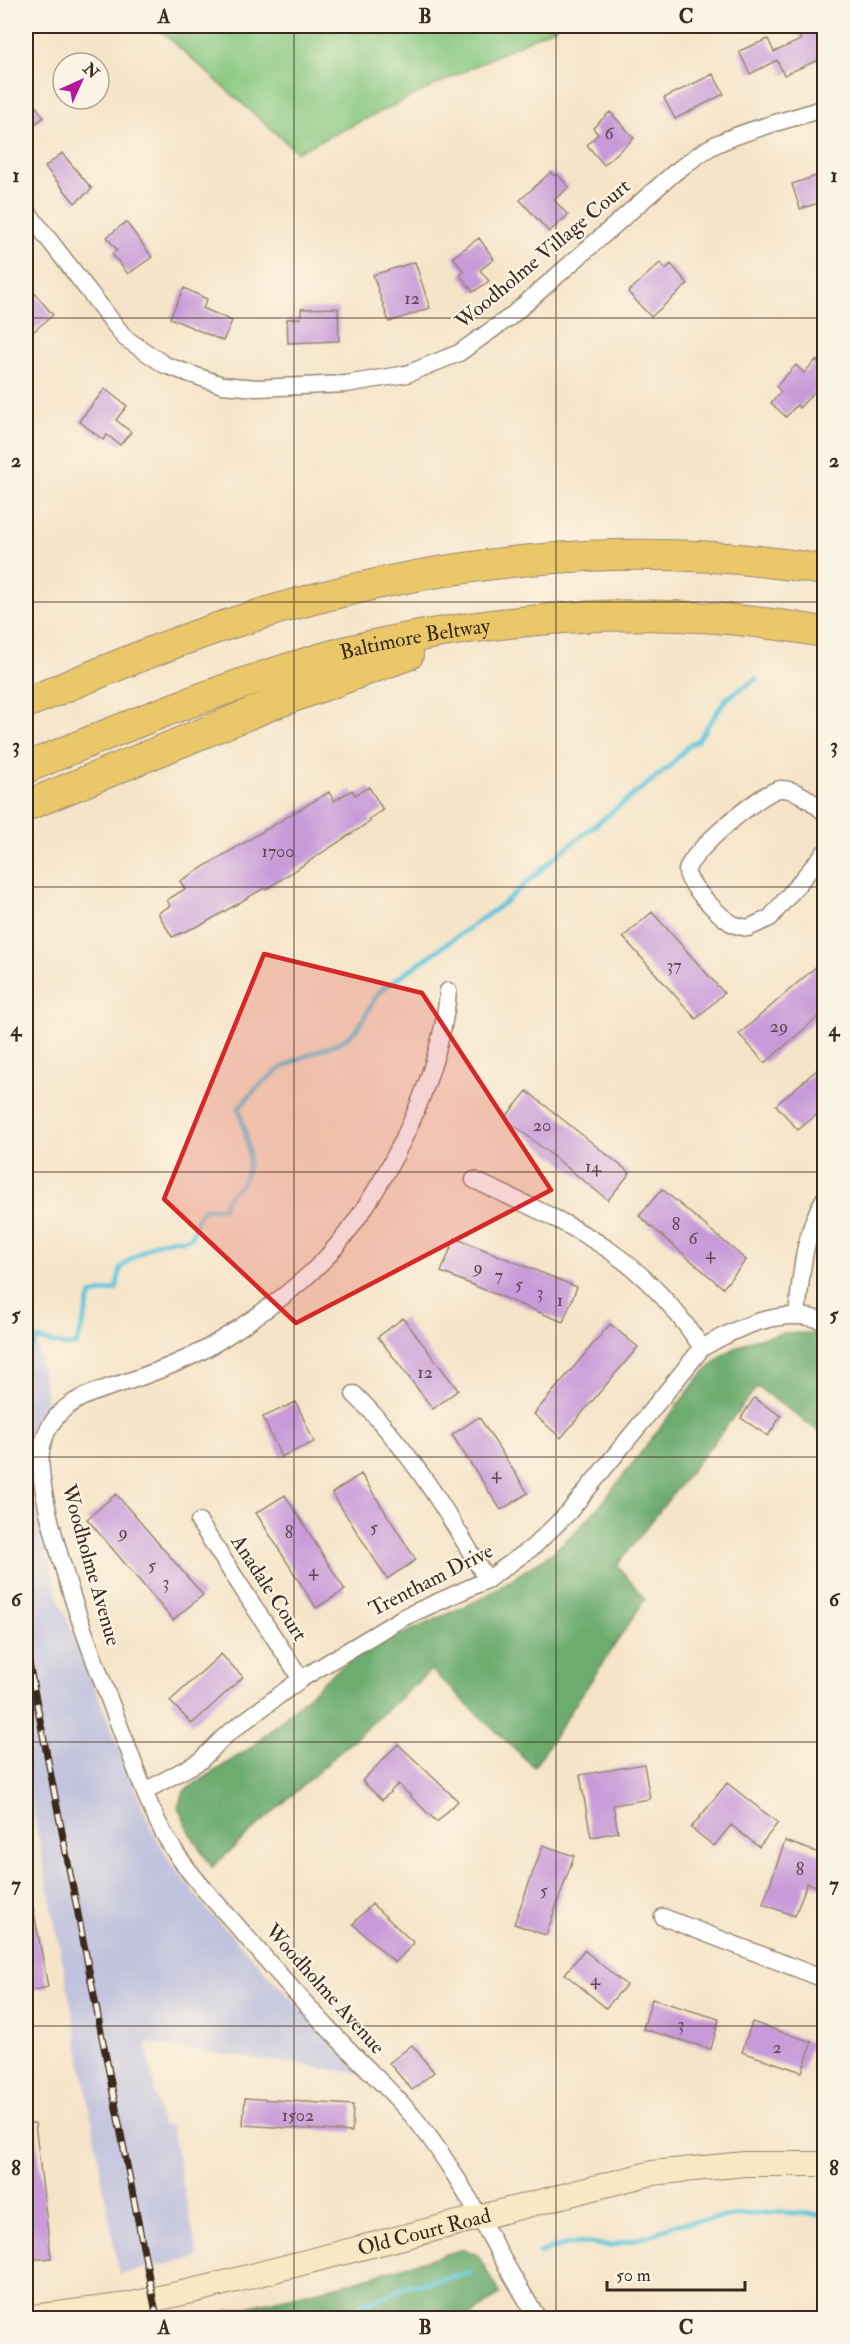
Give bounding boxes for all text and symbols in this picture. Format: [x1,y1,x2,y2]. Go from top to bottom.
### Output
text: A [157,4,171,29]
text: B [418,4,432,29]
text: C [679,4,693,29]
north arrow [51,51,111,111]
text: N [78,58,104,84]
house number: 6 [604,122,614,145]
text: 1 [12,163,20,188]
text: 1 [830,163,838,188]
street label: Woodholme Village Court [449,173,636,336]
house number: 12 [404,287,420,310]
text: 2 [11,448,21,473]
text: 2 [829,448,839,473]
street label: Baltimore Beltway [337,612,493,666]
text: 3 [12,733,20,758]
text: 3 [830,733,838,758]
house number: 1700 [261,840,295,863]
house number: 37 [666,954,682,977]
house number: 29 [770,1015,788,1038]
text: 4 [10,1017,23,1042]
text: 4 [828,1017,841,1042]
house number: 20 [533,1114,551,1137]
house number: 14 [585,1155,602,1178]
house number: 8 [672,1213,680,1236]
house number: 6 [688,1227,698,1250]
house number: 4 [705,1242,716,1265]
house number: 9 [471,1256,483,1279]
house number: 7 [495,1264,503,1287]
house number: 5 [515,1273,523,1296]
house number: 3 [537,1281,543,1304]
house number: 1 [557,1289,563,1312]
text: 5 [12,1302,22,1327]
text: 5 [830,1302,840,1327]
house number: 12 [417,1361,433,1384]
house number: 4 [491,1462,502,1485]
street label: Woodholme Avenue [55,1480,127,1649]
house number: 5 [370,1516,378,1539]
house number: 9 [116,1521,128,1544]
house number: 8 [285,1521,293,1544]
street label: Anadale Court [224,1529,313,1646]
street label: Trentham Drive [364,1537,498,1623]
house number: 5 [148,1554,156,1577]
house number: 4 [308,1559,319,1582]
house number: 3 [163,1571,169,1594]
text: 6 [11,1587,23,1612]
text: 6 [829,1587,841,1612]
house number: 8 [796,1858,804,1881]
text: 7 [11,1872,21,1897]
text: 7 [829,1872,839,1897]
house number: 5 [540,1879,548,1902]
street label: Woodholme Avenue [259,1917,391,2060]
house number: 4 [590,1968,601,1991]
house number: 3 [678,2013,684,2036]
house number: 2 [772,2036,782,2059]
house number: 1502 [282,2104,314,2127]
text: 8 [11,2156,21,2181]
text: 8 [829,2156,839,2181]
street label: Old Court Road [355,2201,494,2262]
scale bar [607,2254,745,2292]
text: 50 m [616,2264,651,2287]
text: A [157,2315,171,2340]
text: B [418,2315,432,2340]
text: C [679,2315,693,2340]

